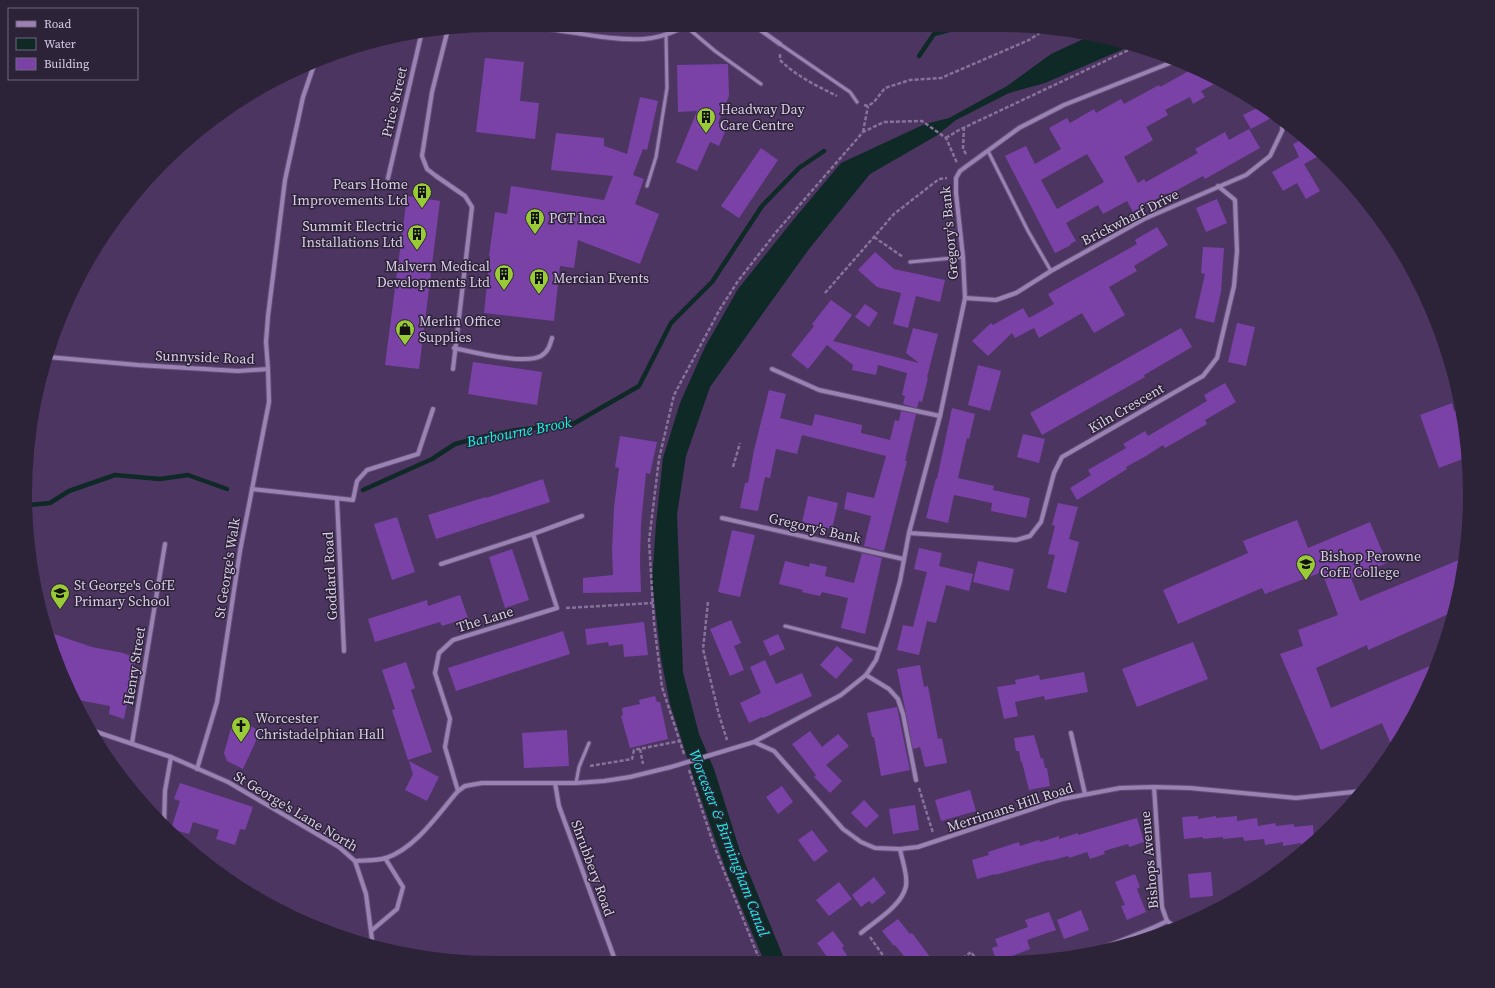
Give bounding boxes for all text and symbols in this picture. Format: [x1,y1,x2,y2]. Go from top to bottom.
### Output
legend [8,8,138,80]
text: Road [44,16,71,32]
text: Water [44,36,76,52]
text: Building [44,56,89,72]
street label: Price Street [376,64,412,139]
place label: Headway Day Care Centre [720,99,805,135]
building icon: Headway Day Care Centre [695,106,717,134]
place label: Pears Home Improvements Ltd [292,174,408,210]
building icon: Pears Home Improvements Ltd [411,181,433,209]
street label: Brickwharf Drive [1078,184,1182,250]
street label: Gregory's Bank [935,185,963,281]
building icon: PGT Inca [524,207,546,235]
place label: PGT Inca [549,208,607,228]
place label: Summit Electric Installations Ltd [301,216,403,252]
building icon: Summit Electric Installations Ltd [406,223,428,251]
place label: Malvern Medical Developments Ltd [377,256,490,292]
building icon: Malvern Medical Developments Ltd [493,263,515,291]
building icon: Mercian Events [528,267,550,295]
place label: Mercian Events [553,268,649,288]
place label: Merlin Office Supplies [419,311,501,347]
shop icon: Merlin Office Supplies [394,318,416,346]
street label: Sunnyside Road [155,345,255,369]
street label: Kiln Crescent [1085,378,1168,438]
water label: Barbourne Brook [464,411,574,452]
street label: Gregory's Bank [767,508,863,548]
street label: St George's Walk [209,516,245,620]
street label: Goddard Road [318,531,342,621]
place label: Bishop Perowne CofE College [1320,546,1421,582]
school or university icon: Bishop Perowne CofE College [1295,553,1317,581]
place label: St George's CofE Primary School [74,575,175,611]
school or university icon: St George's CofE Primary School [49,582,71,610]
street label: The Lane [454,601,516,637]
street label: Henry Street [118,625,150,707]
place label: Worcester Christadelphian Hall [255,708,385,744]
church icon: Worcester Christadelphian Hall [230,715,252,743]
water label: Worcester & Birmingham Canal [684,746,775,940]
street label: St George's Lane North [230,766,362,856]
street label: Merrimans Hill Road [944,777,1076,837]
street label: Bishops Avenue [1135,810,1163,910]
street label: Shrubbery Road [566,817,620,919]

